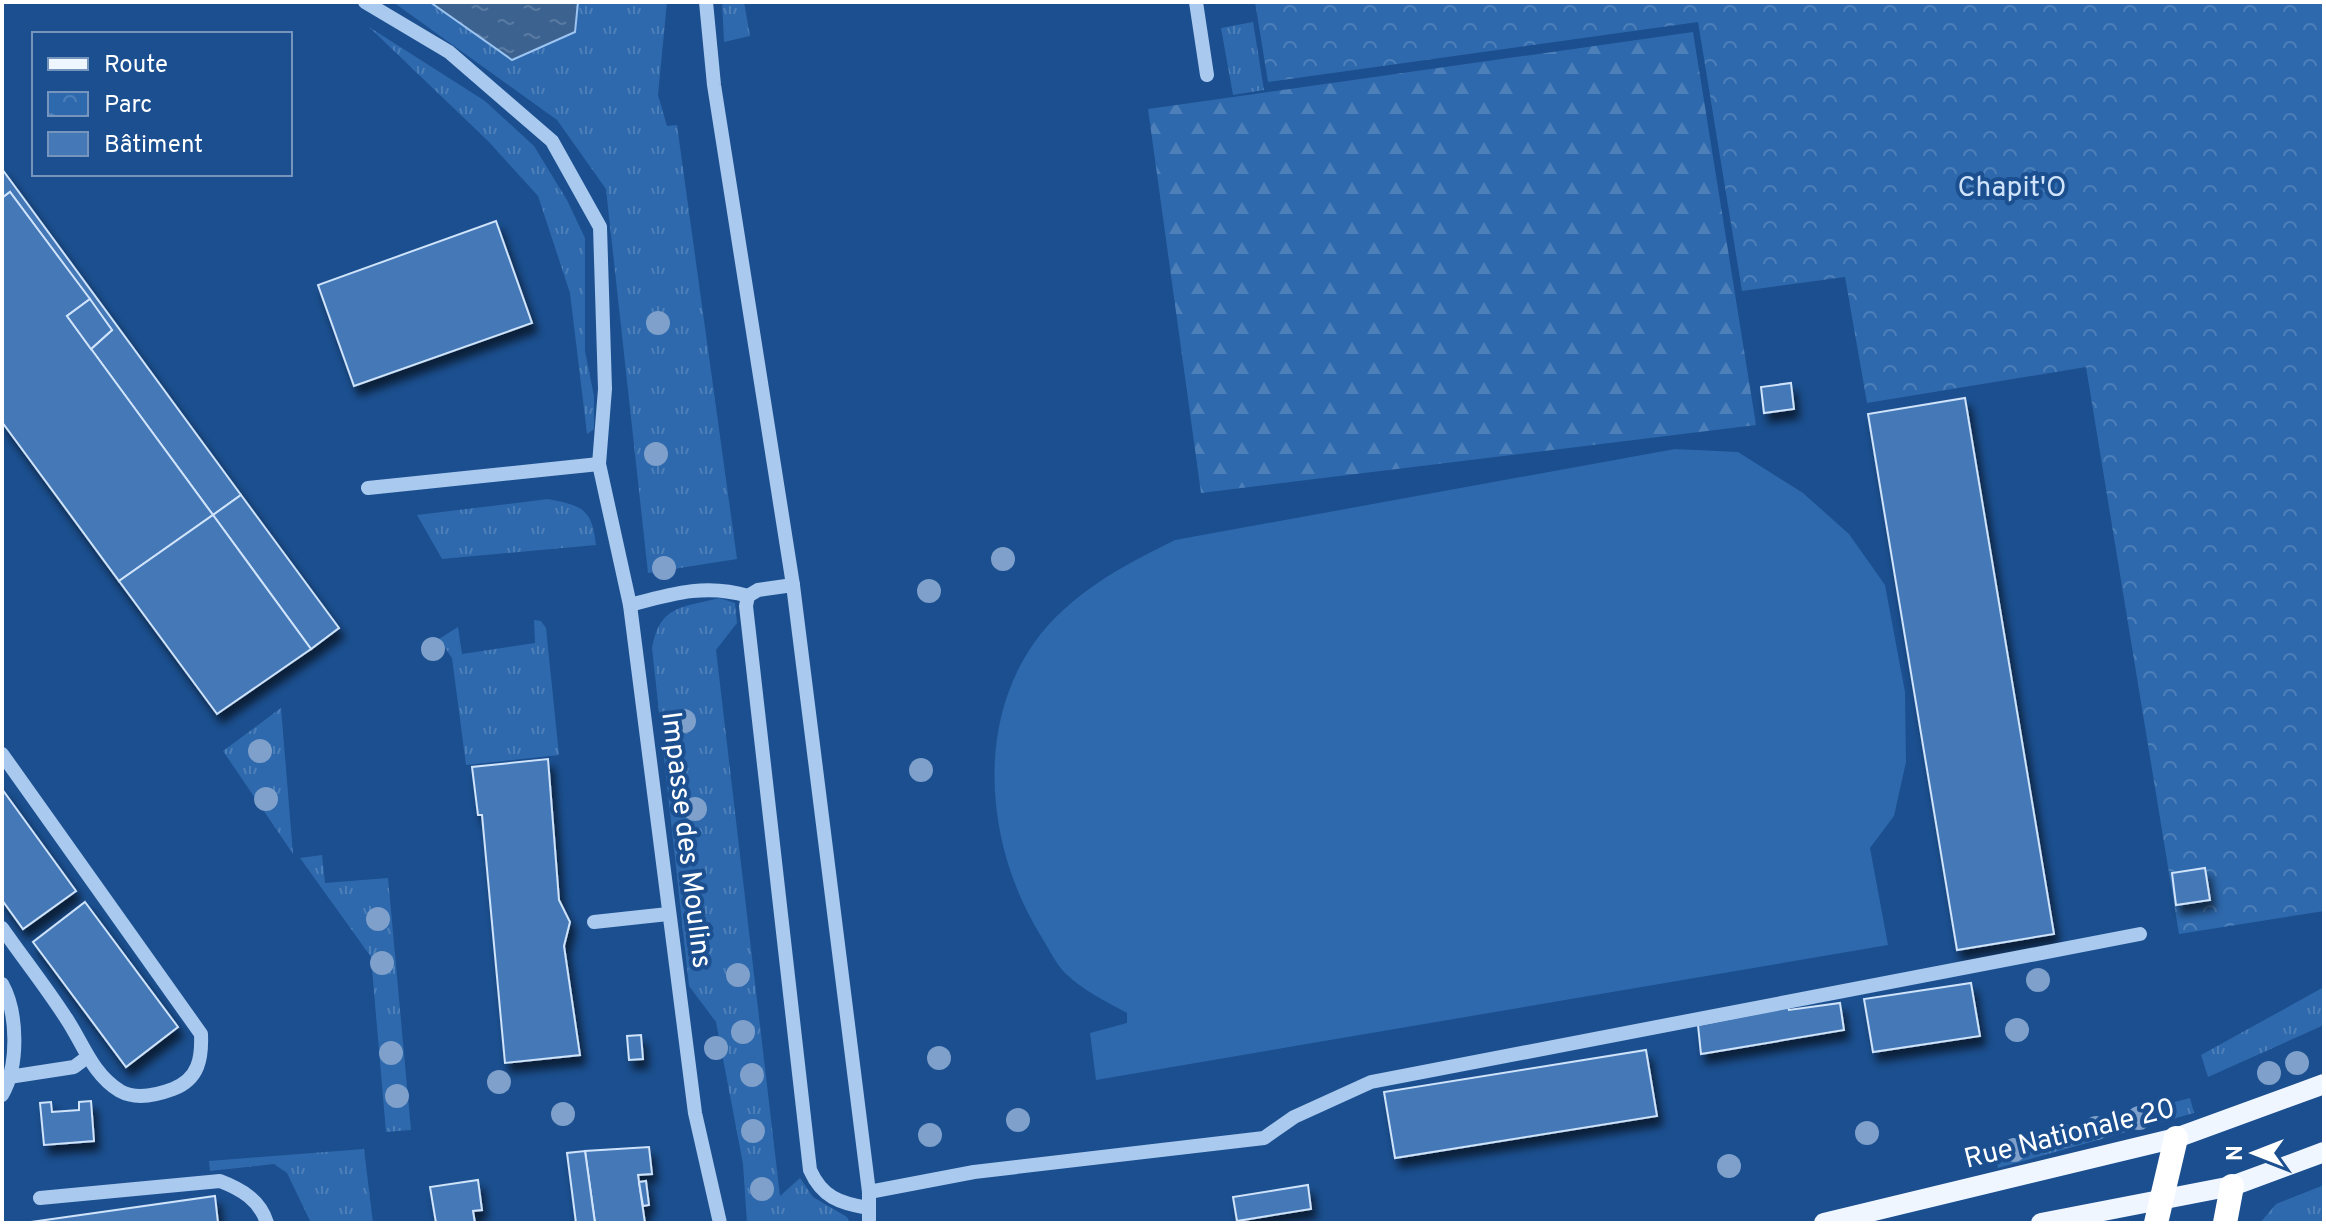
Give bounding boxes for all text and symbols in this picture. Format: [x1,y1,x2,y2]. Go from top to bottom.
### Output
legend [32,32,292,176]
text: Route [104,51,168,81]
text: Parc [104,91,152,121]
text: Bâtiment [104,131,203,161]
park label: Chapit'O [1957,171,2067,207]
street label: Impasse des Moulins [651,710,719,970]
street label: Rue Nationale 20 [1961,1091,2179,1179]
north arrow [2214,1113,2294,1193]
text: N [2223,1145,2250,1161]

